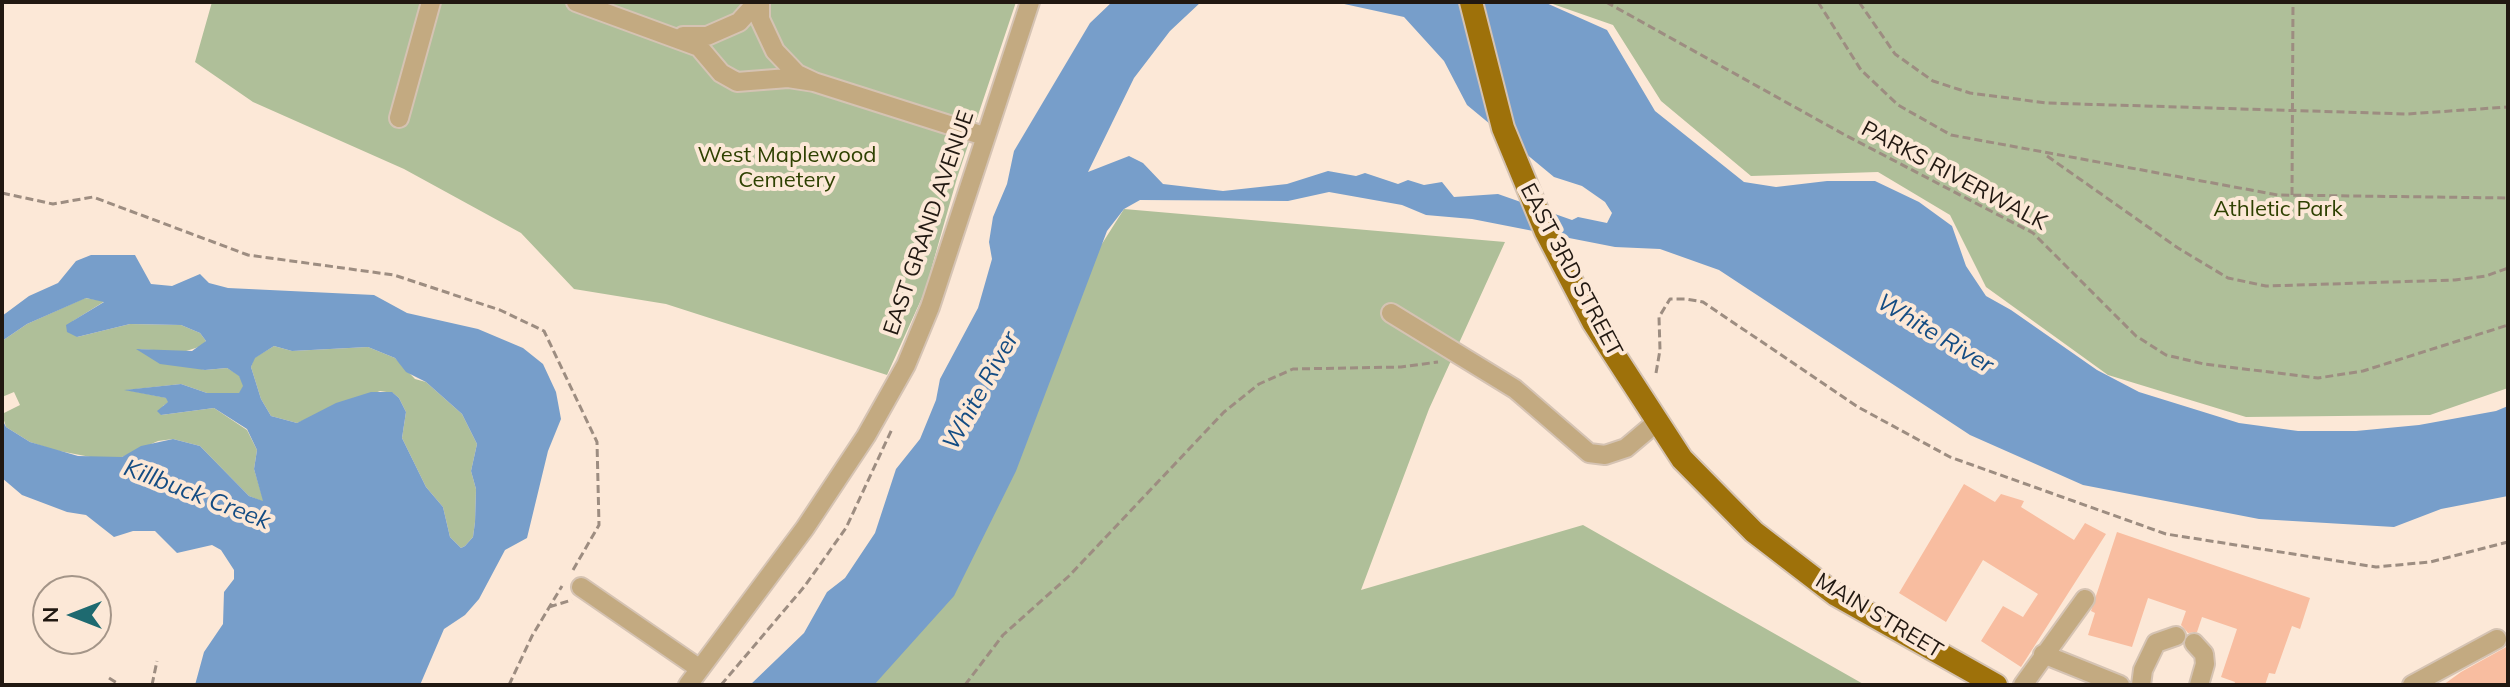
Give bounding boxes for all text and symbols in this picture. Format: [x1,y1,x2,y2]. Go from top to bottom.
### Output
street label: EAST GRAND AVENUE [878,107,980,339]
street label: PARKS RIVERWALK [1857,116,2051,236]
park label: West Maplewood Cemetery [697,142,877,194]
street label: EAST 3RD STREET [1514,179,1628,361]
park label: Athletic Park [2213,196,2343,222]
water label: White River [1872,288,1998,380]
water label: White River [937,327,1025,455]
water label: Killbuck Creek [120,454,274,536]
street label: MAIN STREET [1811,568,1947,664]
north arrow [32,575,112,655]
text: N [36,607,64,623]

